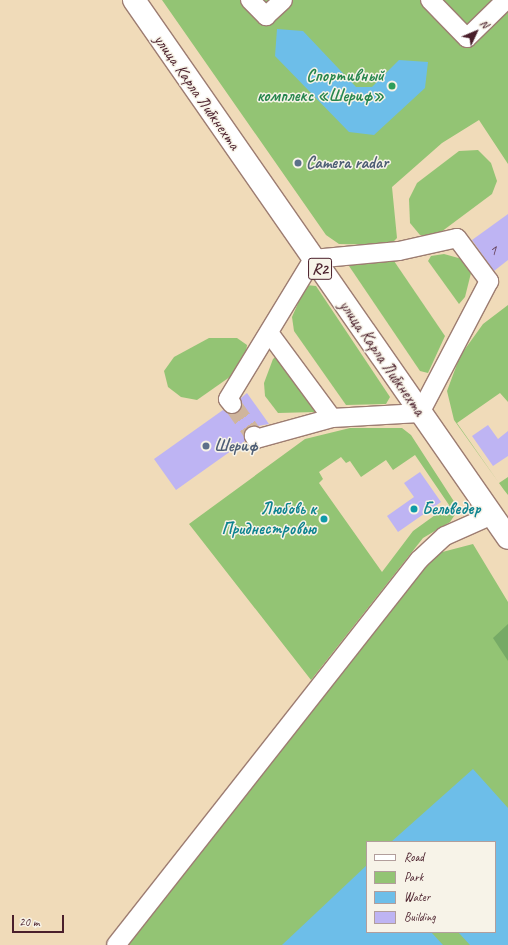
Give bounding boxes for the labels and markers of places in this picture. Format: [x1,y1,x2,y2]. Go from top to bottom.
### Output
place label: Спортивный комплекс «Шериф» [257,66,384,106]
marker: Спортивный комплекс «Шериф» [387,81,397,91]
place label: Camera radar [306,153,388,173]
marker: Camera radar [293,158,303,168]
place label: Шериф [214,436,258,456]
marker: Шериф [201,441,211,451]
place label: Любовь к Приднестровью [221,499,316,539]
place label: Бельведер [422,499,481,519]
marker: Бельведер [409,504,419,514]
marker: Любовь к Приднестровью [319,514,329,524]

